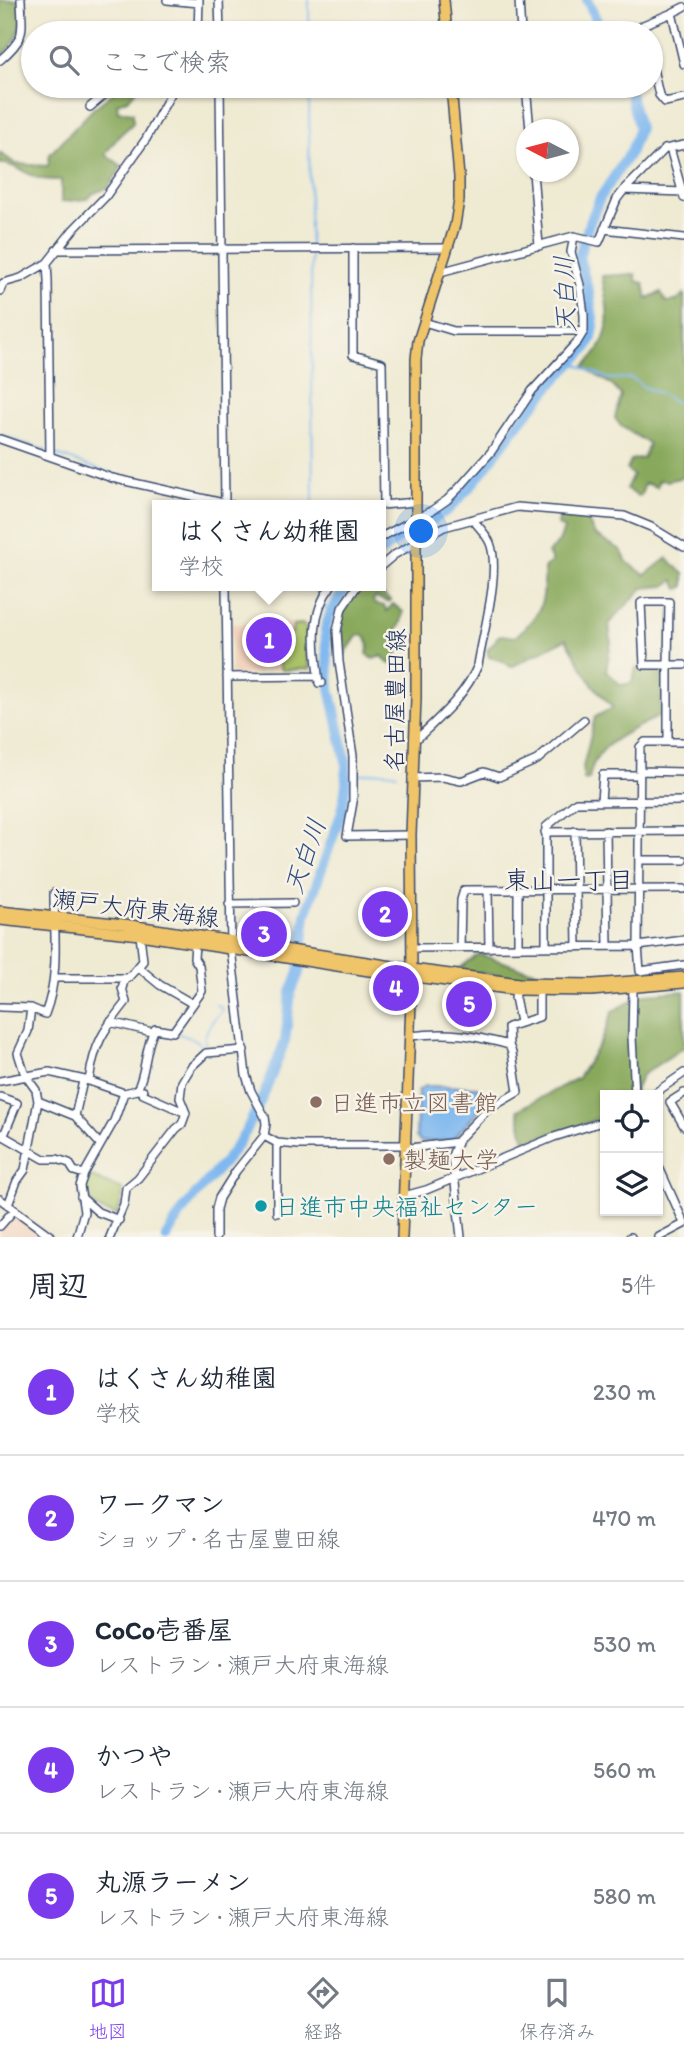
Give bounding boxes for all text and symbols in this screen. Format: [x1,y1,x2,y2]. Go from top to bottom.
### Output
search box [21,21,663,98]
icon: search [45,41,83,79]
text: ここで検索 [101,46,231,78]
north arrow [516,119,579,182]
water label: 天白川 [548,254,582,334]
popup [152,500,386,591]
your location [404,514,438,548]
text: はくさん幼稚園 [178,515,360,547]
text: 学校 [178,552,224,580]
pin: 1 [246,614,292,666]
street label: 名古屋豊田線 [379,628,411,772]
water label: 天白川 [277,814,333,898]
district label: 東山一丁目 [504,864,634,896]
street label: 瀬戸大府東海線 [51,883,221,933]
pin: 2 [362,888,408,940]
pin: 3 [241,908,287,960]
pin: 4 [373,962,419,1014]
pin: 5 [446,978,492,1030]
place label: 日進市立図書館 [330,1088,498,1117]
map controls [600,1090,663,1216]
button: locate [600,1090,663,1153]
marker: 日進市立図書館 [308,1094,324,1110]
place label: 製麺大学 [403,1145,499,1174]
marker: 製麺大学 [381,1151,397,1167]
button: layers [600,1153,663,1216]
place label: 日進市中央福祉センター [275,1192,538,1221]
marker: 日進市中央福祉センター [253,1198,269,1214]
text: 周辺 [28,1267,88,1304]
text: 5件 [621,1271,656,1299]
text: はくさん幼稚園 [95,1362,277,1394]
text: 1 [46,1378,56,1406]
text: 230 m [593,1378,656,1406]
text: 学校 [95,1399,141,1427]
text: ワークマン [95,1488,225,1520]
text: 2 [45,1504,57,1532]
text: 470 m [592,1504,656,1532]
text: ショップ · 名古屋豊田線 [95,1525,340,1553]
text: CoCo壱番屋 [95,1614,233,1646]
text: 3 [45,1630,57,1658]
text: 530 m [593,1630,656,1658]
text: レストラン · 瀬戸大府東海線 [95,1651,389,1679]
text: かつや [95,1740,173,1772]
text: 4 [44,1756,58,1784]
text: 560 m [593,1756,656,1784]
text: レストラン · 瀬戸大府東海線 [95,1777,389,1805]
text: 丸源ラーメン [95,1866,251,1898]
text: 5 [45,1882,57,1910]
text: 580 m [593,1882,656,1910]
text: レストラン · 瀬戸大府東海線 [95,1903,389,1931]
tab: 地図 [89,1974,127,2043]
tab: 経路 [304,1974,342,2043]
tab: 保存済み [519,1974,595,2043]

